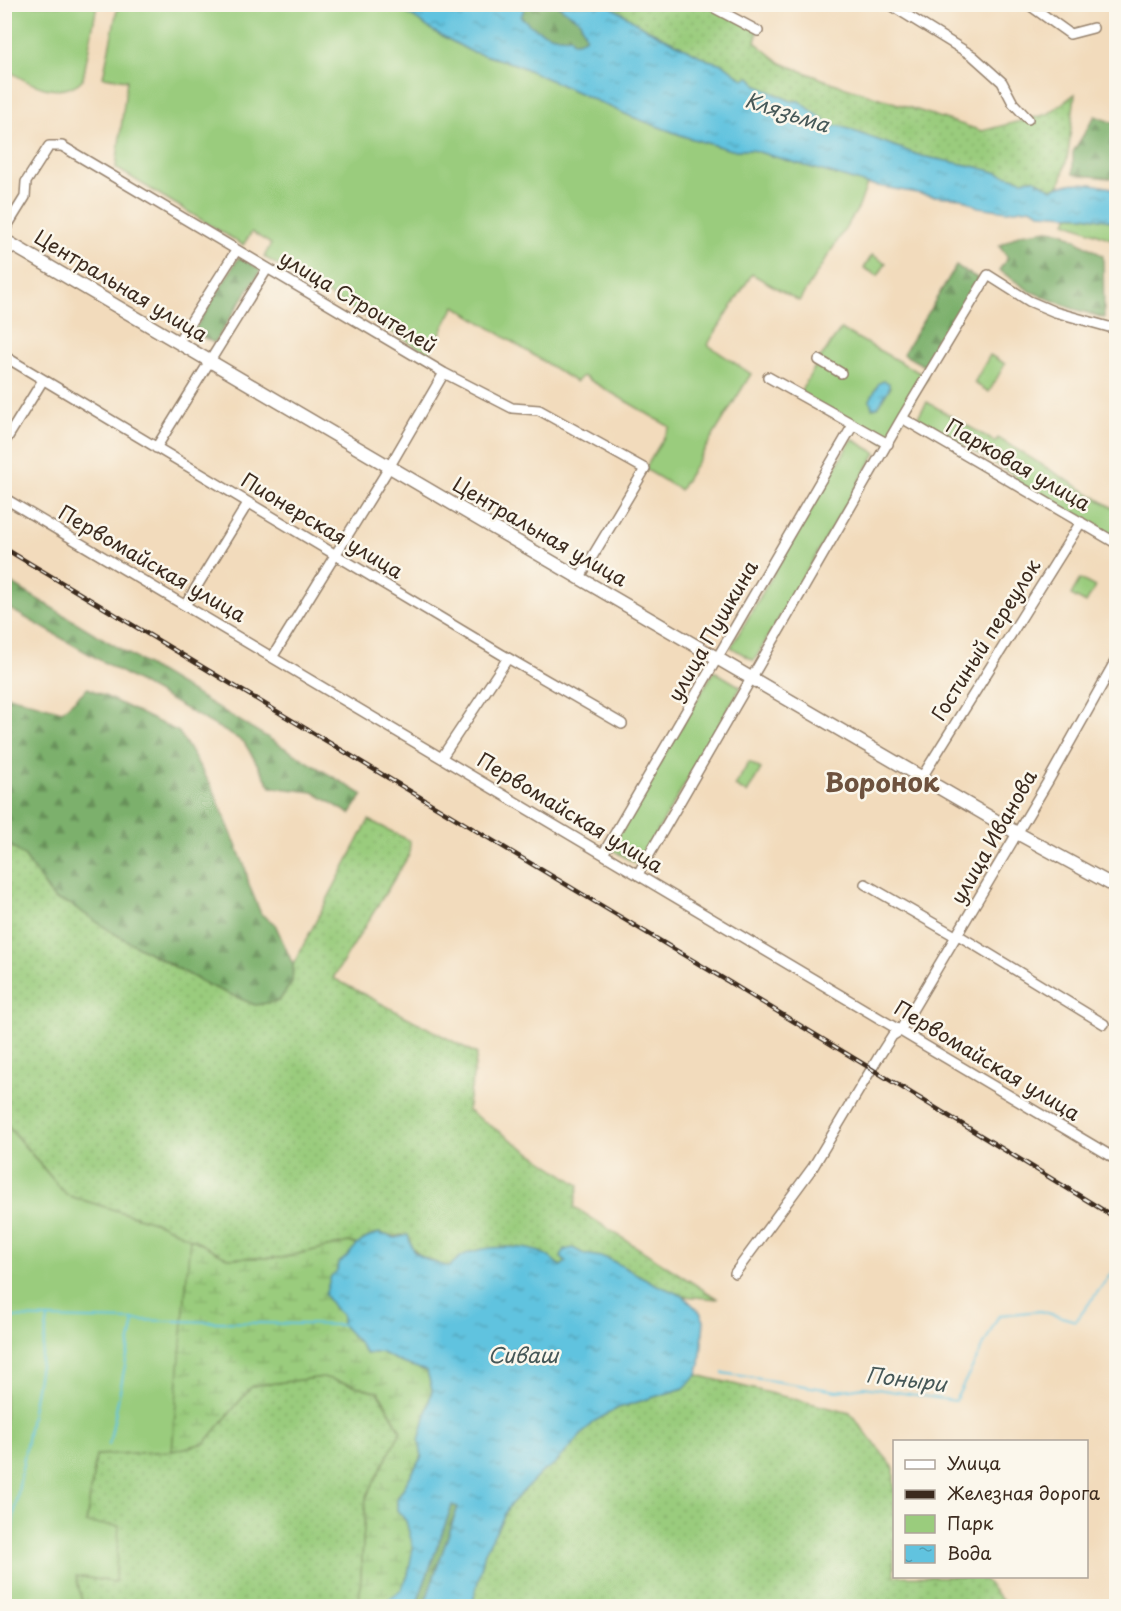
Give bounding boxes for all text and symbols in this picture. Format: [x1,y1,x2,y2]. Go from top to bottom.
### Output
water label: Клязьма [741,82,835,140]
street label: Центральная улица [29,221,214,349]
street label: улица Строителей [274,242,443,360]
street label: Парковая улица [940,410,1097,518]
street label: Пионерская улица [236,465,409,586]
street label: Центральная улица [448,469,634,594]
street label: Первомайская улица [53,497,252,629]
street label: Гостиный переулок [923,553,1047,726]
street label: улица Пушкина [659,554,765,707]
street label: Первомайская улица [472,745,670,880]
district label: Воронок [825,762,940,801]
street label: улица Иванова [942,763,1044,909]
street label: Первомайская улица [889,993,1087,1128]
water label: Сиваш [488,1338,560,1370]
water label: Поныри [864,1357,950,1399]
legend [893,1440,1088,1578]
text: Улица [947,1449,1001,1476]
text: Железная дорога [947,1479,1101,1506]
text: Парк [947,1509,994,1536]
text: Вода [947,1539,992,1566]

